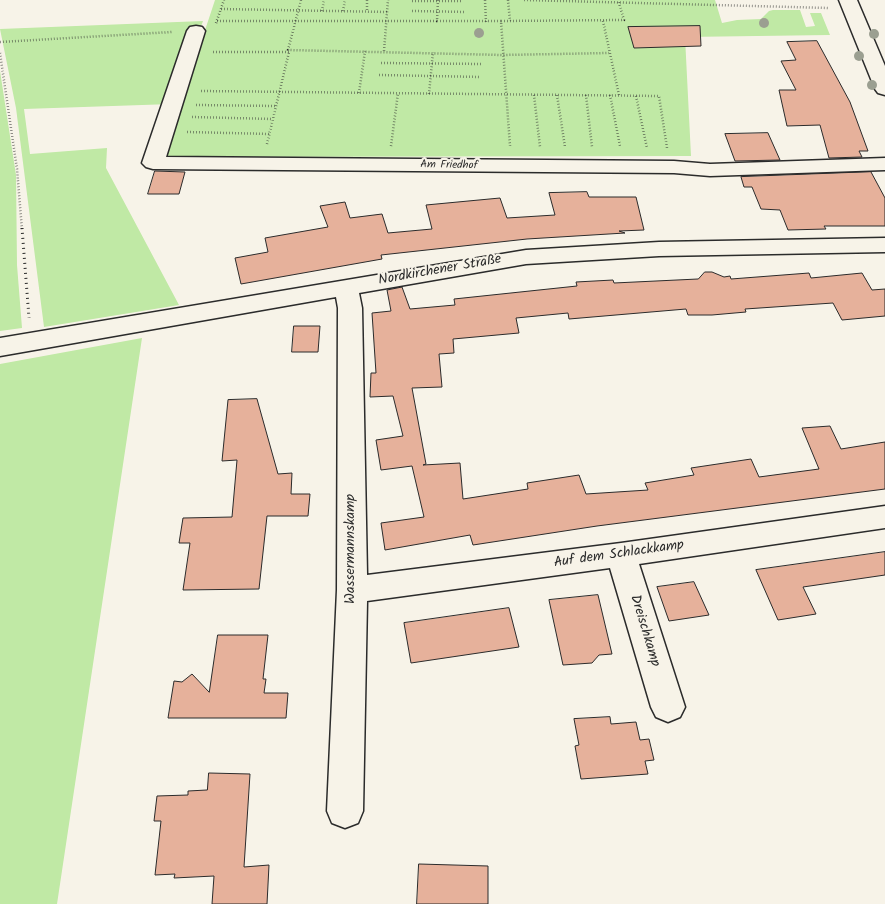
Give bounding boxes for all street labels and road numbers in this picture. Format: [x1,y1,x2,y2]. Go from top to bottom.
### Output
street label: Am Friedhof [420,159,478,173]
street label: Nordkirchener Straße [377,252,503,290]
street label: Wassermannskamp [344,494,360,604]
street label: Auf dem Schlackkamp [553,538,685,572]
street label: Dreischkamp [625,593,663,669]

